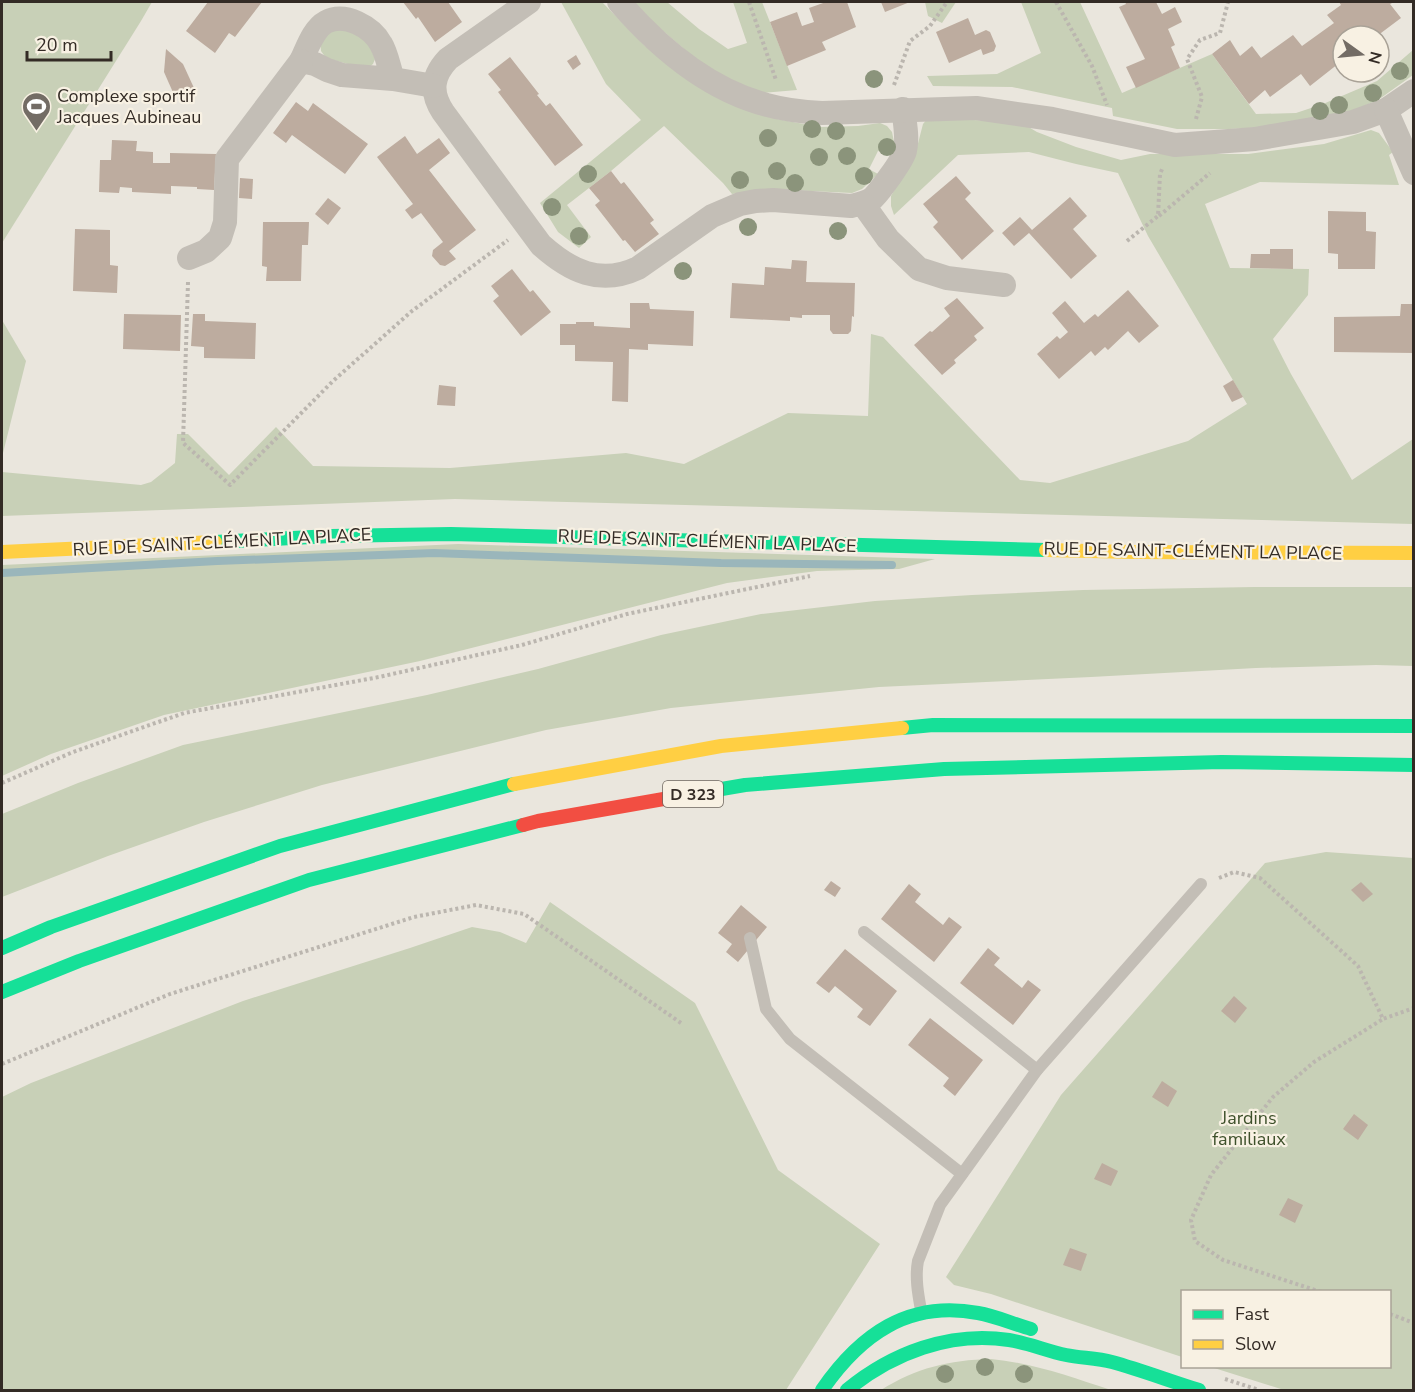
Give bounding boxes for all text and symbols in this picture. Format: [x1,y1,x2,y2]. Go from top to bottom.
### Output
scale bar [27,24,111,62]
north arrow [1331,24,1391,84]
text: 20 m [36,33,78,57]
text: N [1362,49,1387,66]
place label: Complexe sportif Jacques Aubineau [56,84,201,129]
sports icon: Complexe sportif Jacques Aubineau [20,90,52,132]
street label: RUE DE SAINT-CLÉMENT LA PLACE [72,522,372,562]
street label: RUE DE SAINT-CLÉMENT LA PLACE [557,524,857,558]
street label: RUE DE SAINT-CLÉMENT LA PLACE [1043,536,1343,566]
road number: D 323 [663,781,723,807]
park label: Jardins familiaux [1212,1106,1286,1151]
legend [1181,1290,1391,1368]
text: Fast [1235,1302,1270,1326]
text: Slow [1235,1332,1276,1356]

